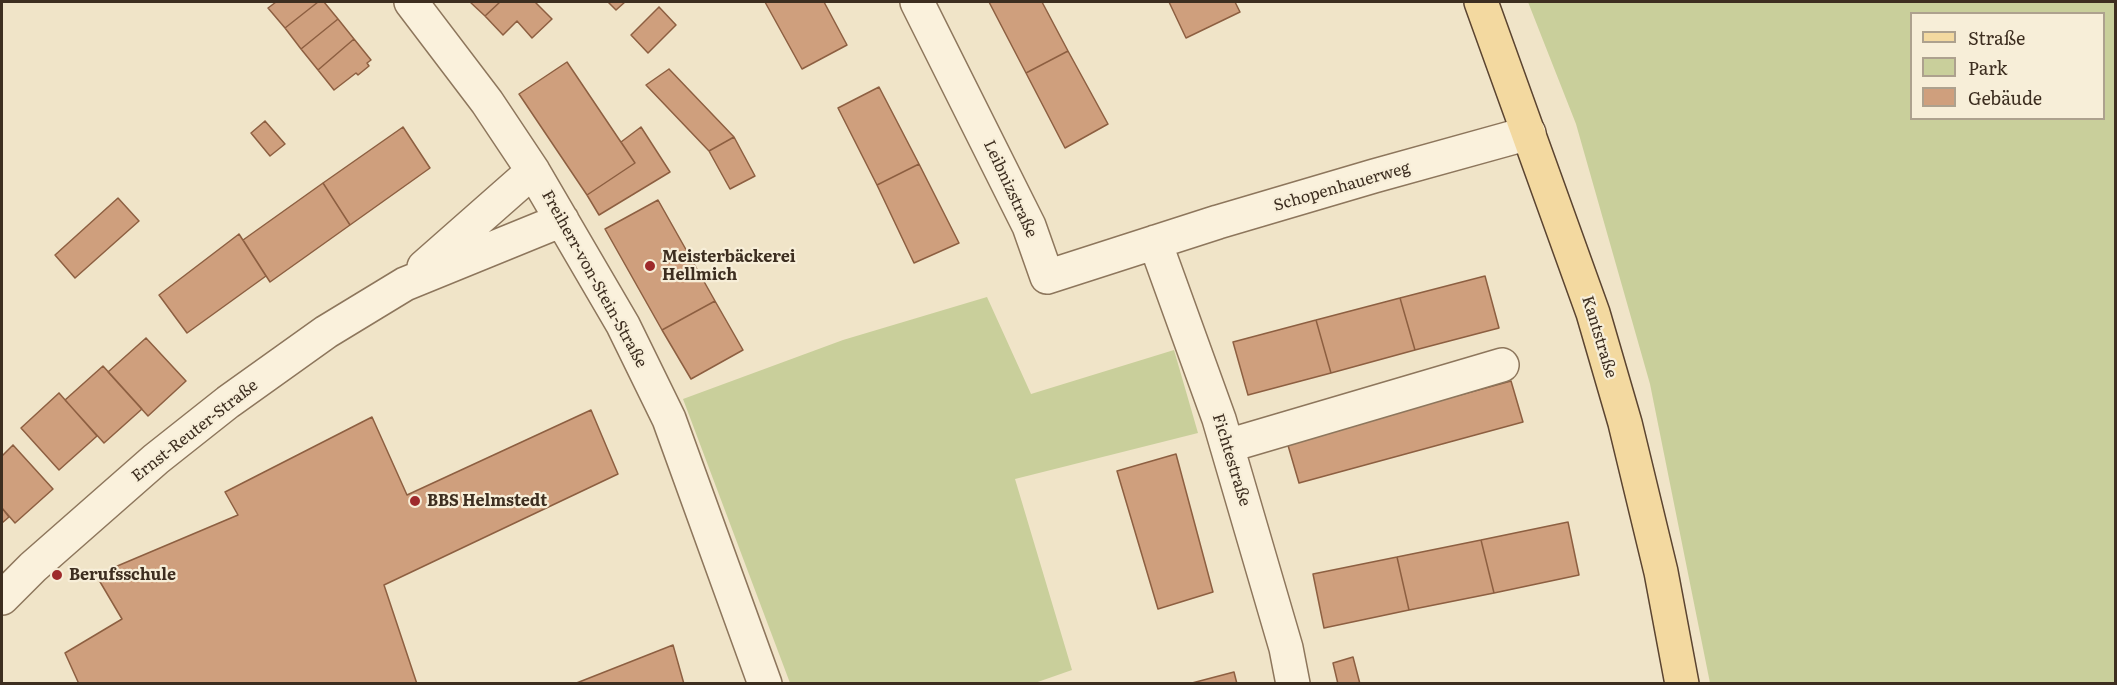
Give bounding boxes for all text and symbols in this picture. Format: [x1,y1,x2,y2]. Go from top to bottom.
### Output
legend [1910,12,2105,120]
text: Straße [1968,24,2025,51]
text: Park [1968,54,2007,81]
text: Gebäude [1968,84,2042,111]
street label: Leibnizstraße [979,137,1041,241]
street label: Schopenhauerweg [1271,158,1413,216]
street label: Freiherr-von-Stein-Straße [537,187,651,371]
place label: Meisterbäckerei Hellmich [662,247,796,285]
marker: Meisterbäckerei Hellmich [643,259,657,273]
street label: Kantstraße [1577,294,1621,380]
street label: Ernst-Reuter-Straße [128,376,262,486]
street label: Fichtestraße [1208,411,1254,509]
place label: BBS Helmstedt [427,491,547,511]
marker: BBS Helmstedt [408,494,422,508]
place label: Berufsschule [69,565,176,585]
marker: Berufsschule [50,568,64,582]

